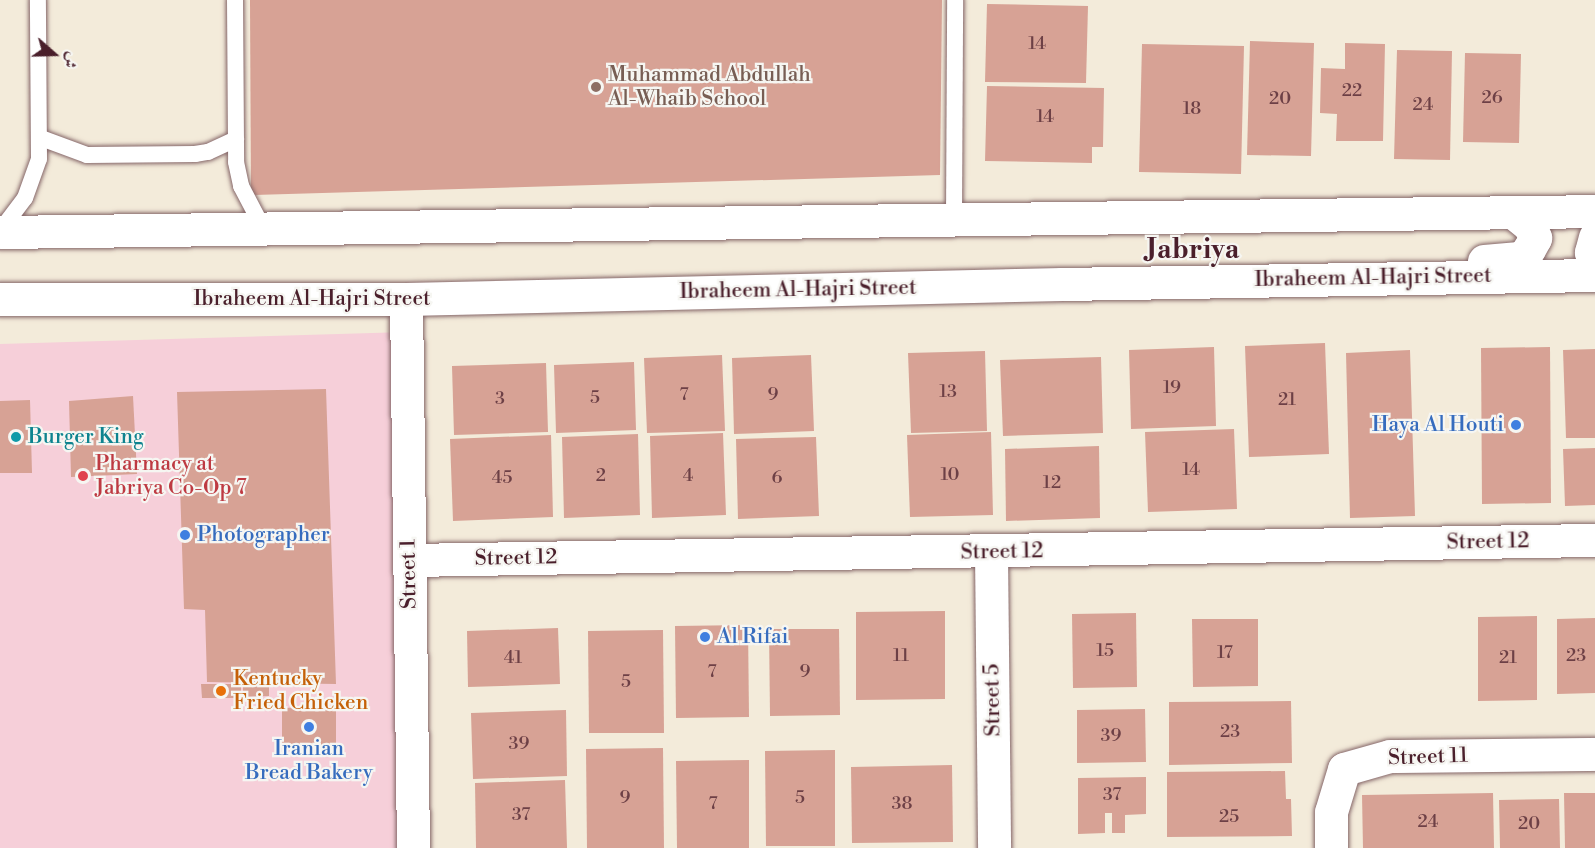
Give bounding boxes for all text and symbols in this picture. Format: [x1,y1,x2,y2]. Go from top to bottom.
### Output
north arrow [24,24,84,84]
house number: 14 [1028,33,1046,55]
text: ش [59,49,83,71]
place label: Muhammad Abdullah Al-Whaib School [608,62,811,112]
marker: Muhammad Abdullah Al-Whaib School [589,80,603,94]
house number: 22 [1342,80,1362,102]
house number: 26 [1481,87,1503,109]
house number: 20 [1269,88,1291,110]
house number: 24 [1412,94,1434,116]
house number: 18 [1183,98,1201,120]
house number: 14 [1036,106,1054,128]
district label: Jabriya [1147,235,1239,267]
street label: Ibraheem Al-Hajri Street [1254,263,1492,293]
street label: Ibraheem Al-Hajri Street [679,275,917,305]
street label: Ibraheem Al-Hajri Street [194,286,430,312]
house number: 19 [1163,377,1181,399]
house number: 13 [939,381,957,403]
house number: 7 [679,384,689,406]
house number: 9 [768,384,778,406]
house number: 5 [590,387,600,409]
house number: 3 [495,388,505,410]
house number: 21 [1278,389,1296,411]
place label: Haya Al Houti [1372,412,1504,438]
marker: Haya Al Houti [1509,418,1523,432]
place label: Burger King [28,424,144,450]
marker: Burger King [9,430,23,444]
place label: Pharmacy at Jabriya Co-Op 7 [95,451,246,501]
house number: 14 [1182,459,1200,481]
house number: 10 [940,464,960,486]
house number: 2 [596,465,606,487]
house number: 4 [683,465,693,487]
house number: 45 [492,467,512,489]
house number: 6 [772,467,782,489]
marker: Pharmacy at Jabriya Co-Op 7 [76,469,90,483]
house number: 12 [1043,472,1061,494]
place label: Photographer [197,522,330,548]
marker: Photographer [178,528,192,542]
street label: Street 12 [1446,529,1530,555]
street label: Street 1 [396,539,422,609]
street label: Street 12 [960,539,1044,565]
street label: Street 12 [474,545,558,571]
place label: Al Rifai [717,624,789,650]
marker: Al Rifai [698,630,712,644]
house number: 15 [1096,640,1114,662]
house number: 17 [1217,642,1233,664]
house number: 11 [893,645,909,667]
house number: 23 [1566,645,1586,667]
house number: 41 [504,647,522,669]
house number: 21 [1499,647,1517,669]
house number: 7 [707,661,717,683]
house number: 9 [800,661,810,683]
street label: Street 5 [980,663,1006,737]
place label: Kentucky Fried Chicken [233,666,368,716]
house number: 5 [621,671,631,693]
marker: Kentucky Fried Chicken [214,684,228,698]
marker: Iranian Bread Bakery [302,720,316,734]
house number: 23 [1220,721,1240,743]
house number: 39 [1101,725,1121,747]
house number: 39 [509,733,529,755]
place label: Iranian Bread Bakery [245,736,373,786]
street label: Street 11 [1388,743,1468,771]
house number: 37 [1103,784,1121,806]
house number: 9 [620,787,630,809]
house number: 5 [795,787,805,809]
house number: 7 [708,793,718,815]
house number: 38 [892,793,912,815]
house number: 37 [512,804,530,826]
house number: 25 [1219,806,1239,828]
house number: 24 [1417,811,1439,833]
house number: 20 [1518,813,1540,835]

